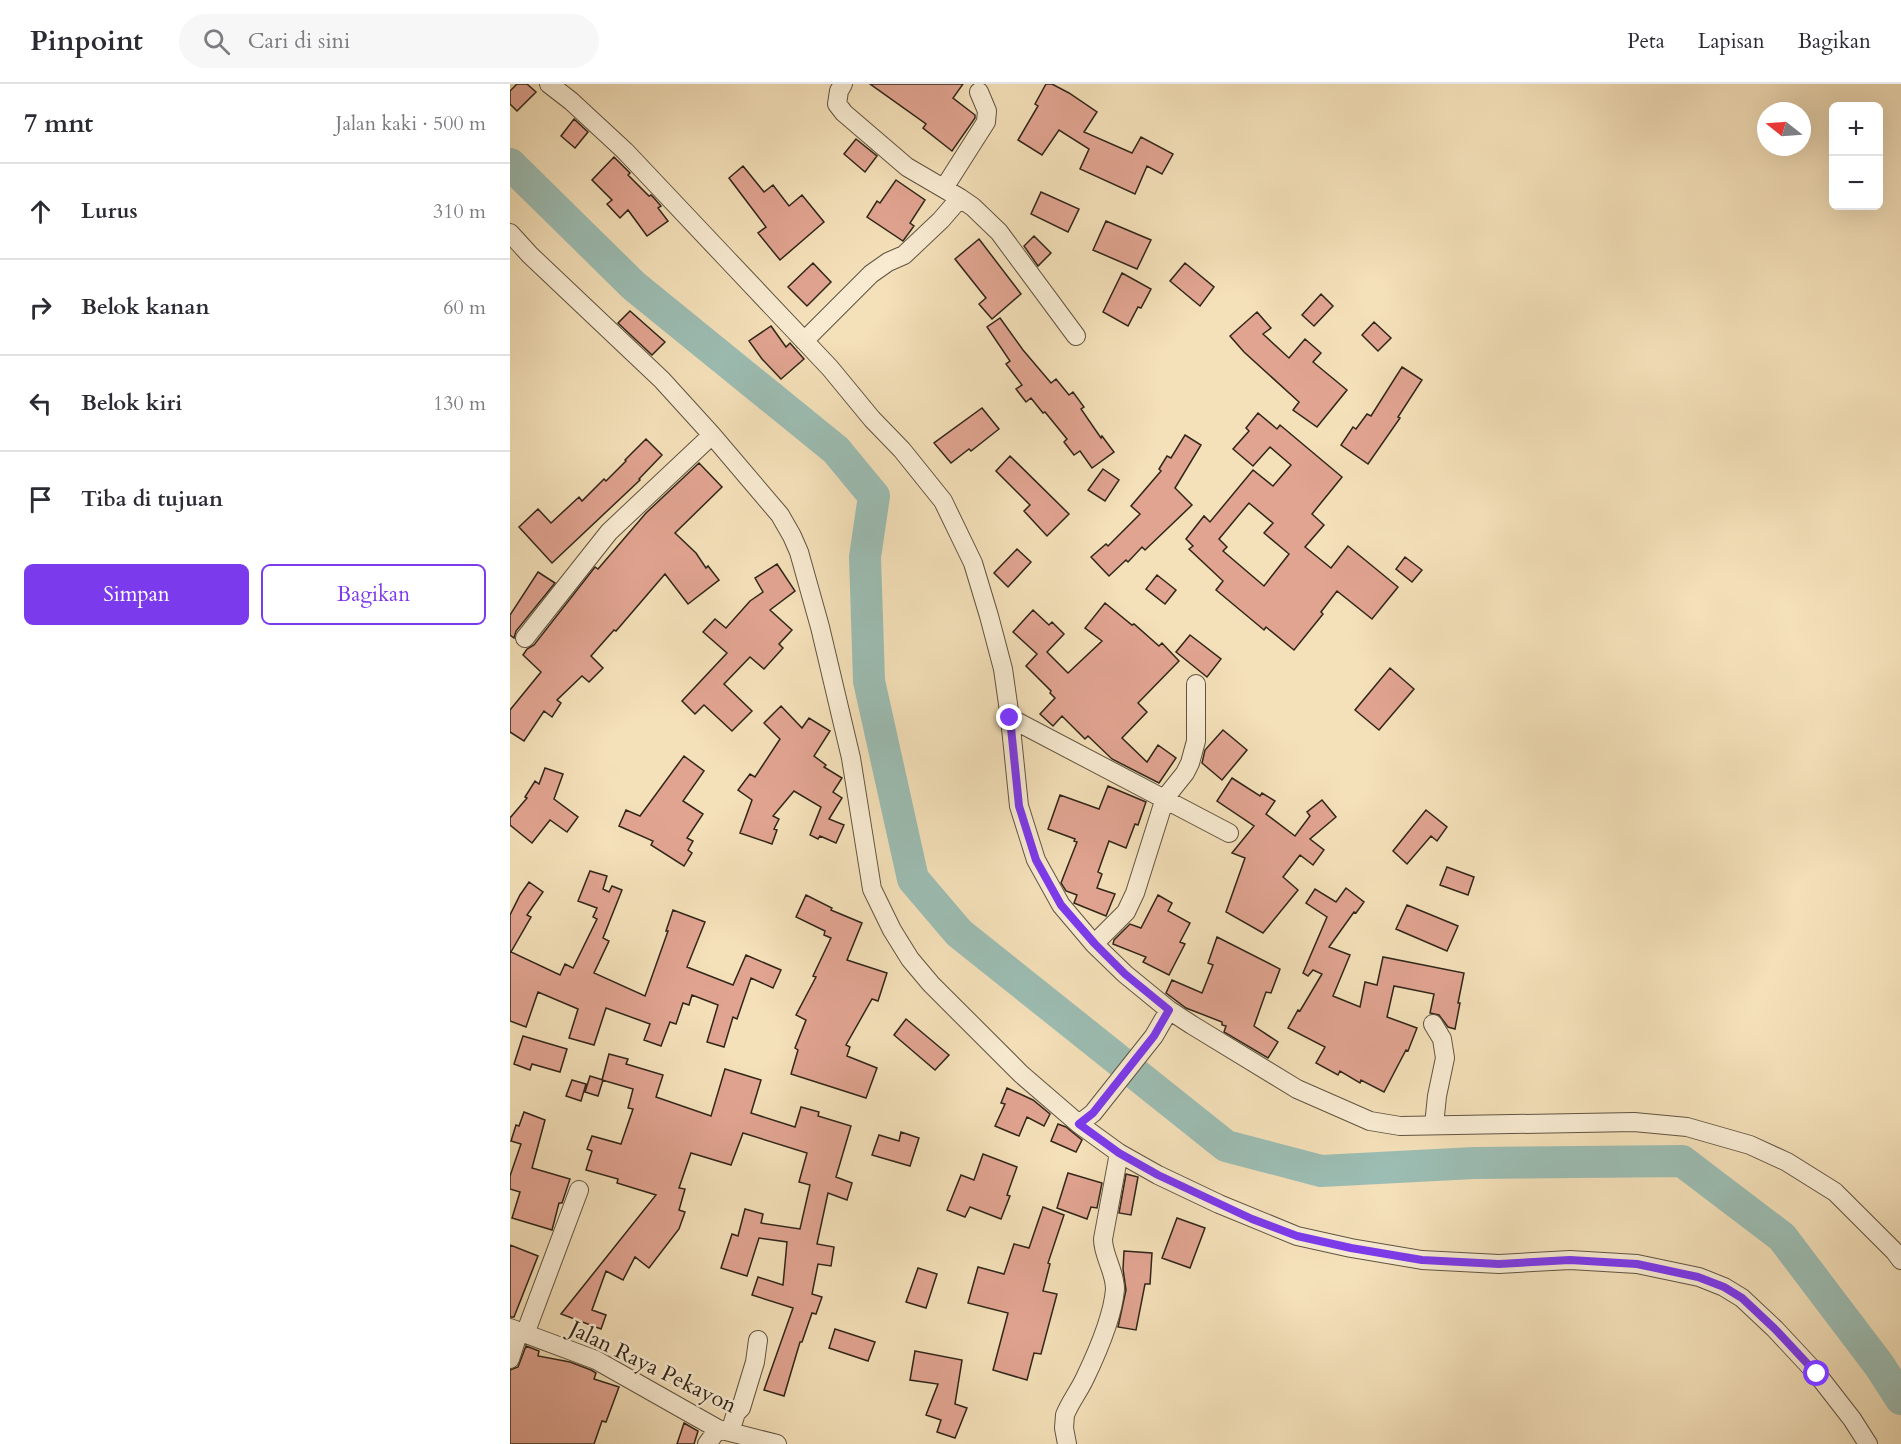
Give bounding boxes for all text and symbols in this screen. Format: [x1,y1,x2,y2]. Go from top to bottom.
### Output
search box [179,14,599,68]
text: Pinpoint [30,22,143,60]
icon: search [200,25,233,58]
text: Cari di sini [248,26,350,56]
text: Peta [1627,27,1665,56]
text: Lapisan [1698,27,1765,56]
text: Bagikan [1798,27,1871,56]
north arrow [1757,102,1811,156]
map controls [1829,102,1883,210]
button: + [1829,102,1883,156]
text: 7 mnt [24,106,93,141]
text: Jalan kaki · 500 m [336,110,486,137]
button: − [1829,156,1883,210]
icon: ahead [24,195,57,228]
text: Lurus [81,196,138,226]
text: 310 m [433,198,486,225]
icon: right [24,291,57,324]
text: Belok kanan [81,292,210,322]
text: 60 m [443,294,486,321]
icon: left [24,387,57,420]
text: Belok kiri [81,388,182,418]
text: 130 m [433,390,486,417]
icon: arrive [24,483,57,516]
text: Tiba di tujuan [81,484,223,514]
button: Simpan [24,564,249,625]
button: Bagikan [261,564,486,625]
route end [996,704,1022,730]
street label: Jalan Raya Pekayon [562,1312,742,1421]
route start [1803,1360,1829,1386]

